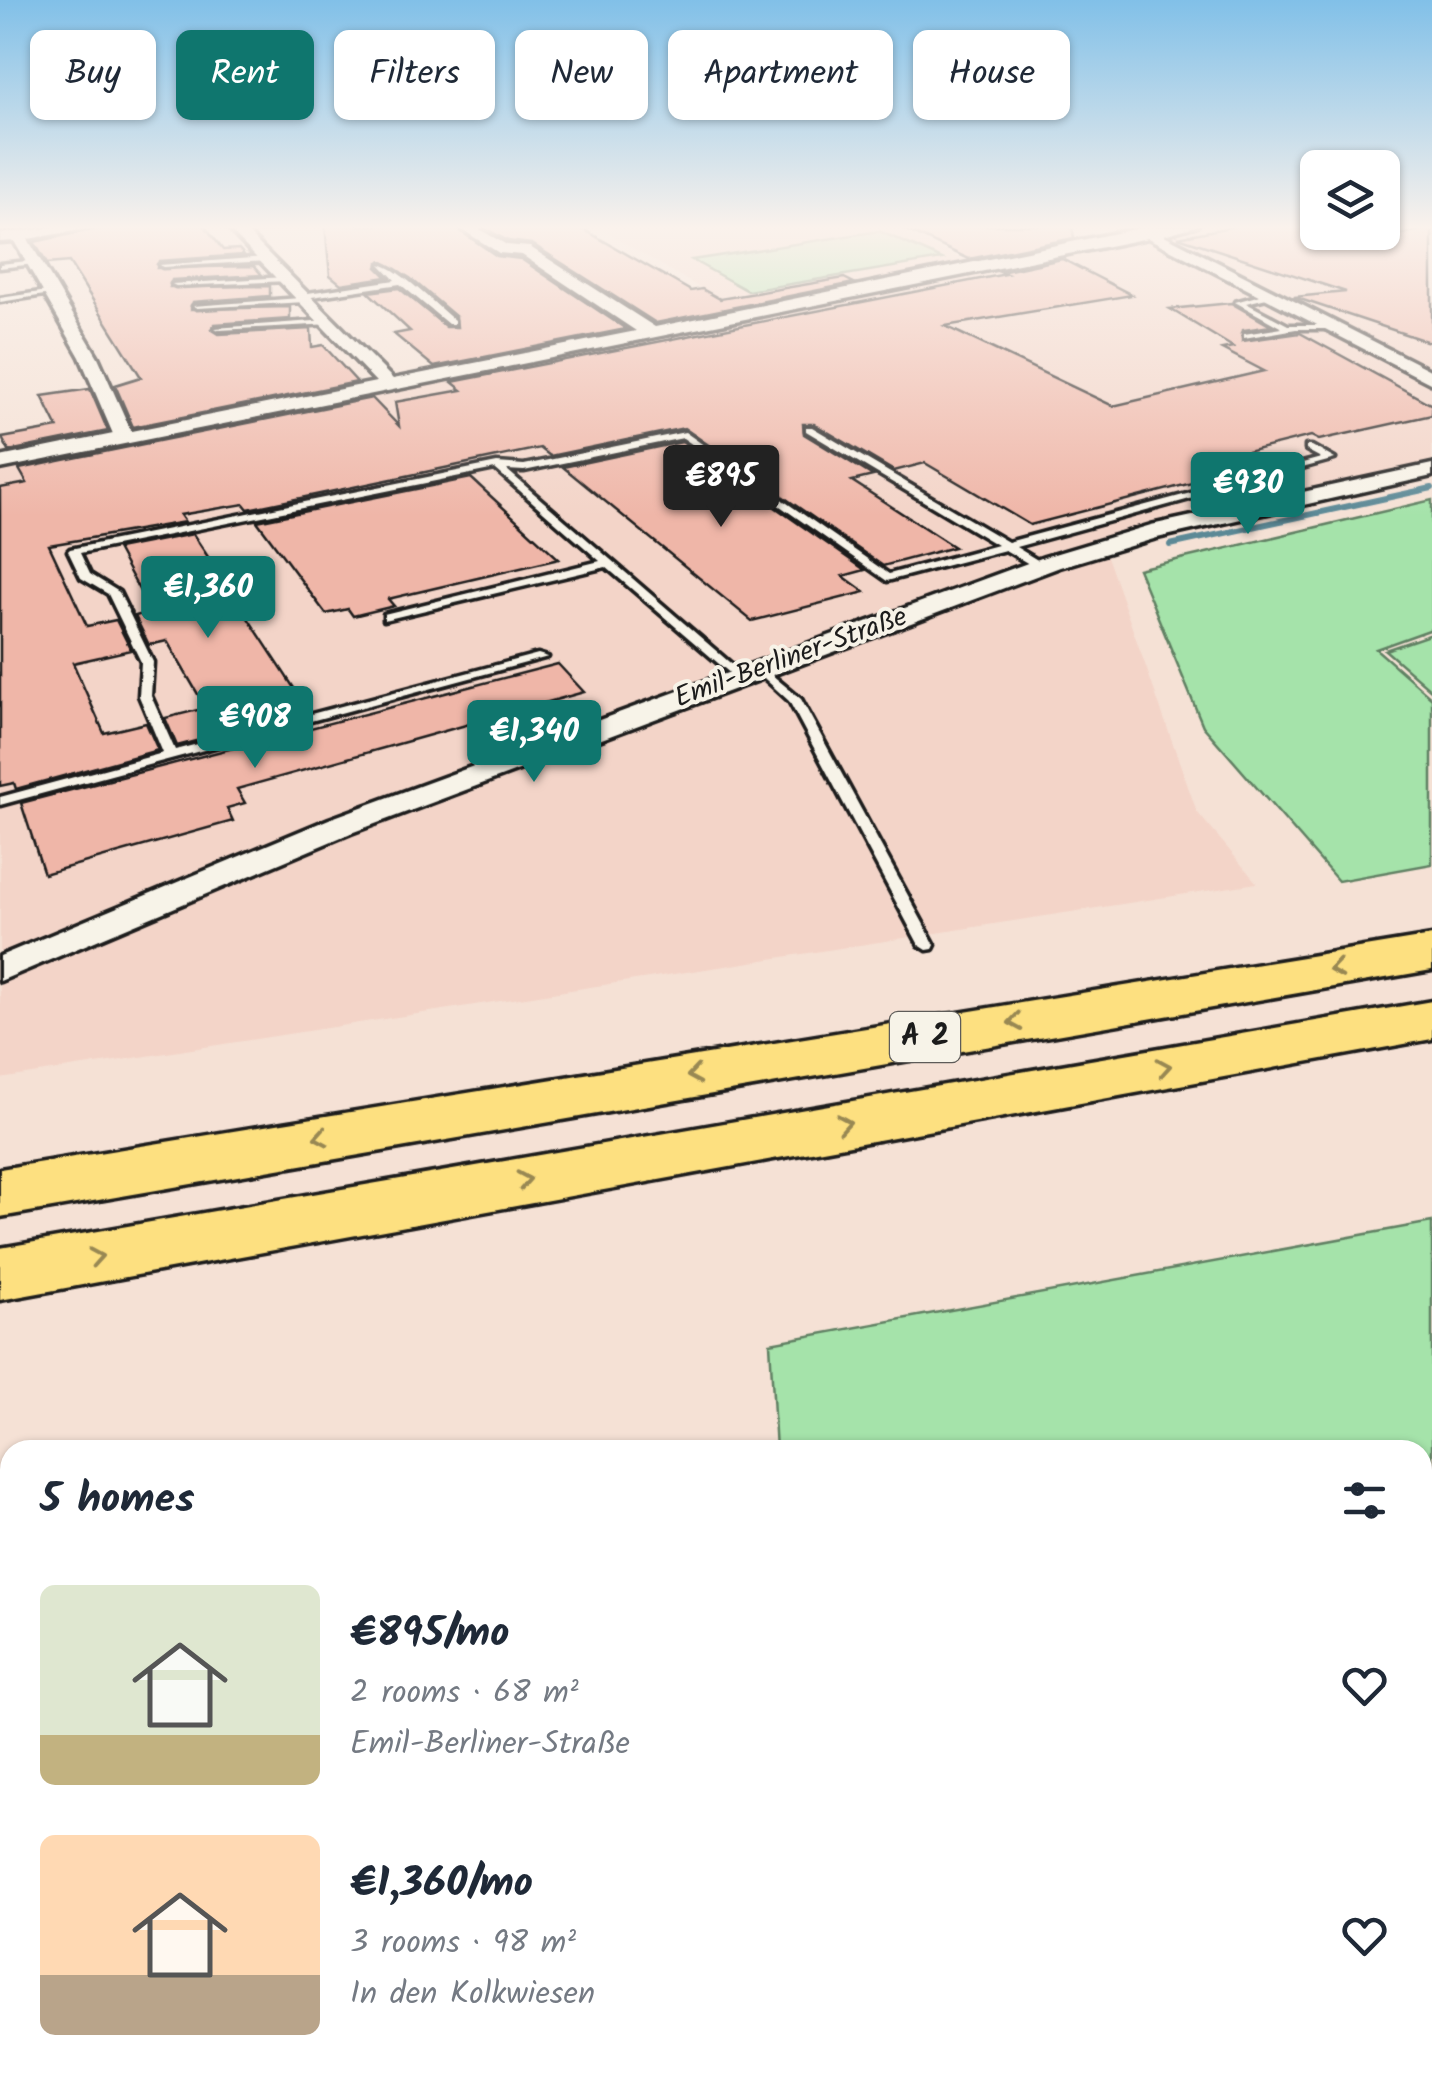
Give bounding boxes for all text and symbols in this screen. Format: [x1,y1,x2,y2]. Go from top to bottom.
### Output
chip: Buy [30,30,156,120]
chip: Rent [176,30,314,120]
chip: Filters [334,30,495,120]
chip: New [515,30,648,120]
chip: Apartment [668,30,893,120]
chip: House [913,30,1070,120]
map controls [1300,150,1400,250]
button: layers [1300,150,1400,250]
pin: €895 [662,445,780,530]
text: €895 [685,452,757,503]
pin: €930 [1189,452,1307,537]
text: €930 [1213,459,1283,510]
pin: €1,360 [127,556,289,641]
text: €1,360 [163,563,253,614]
street label: Emil-Berliner-Straße [668,595,914,721]
pin: €908 [196,686,314,771]
text: €908 [219,693,291,744]
pin: €1,340 [453,700,615,785]
text: €1,340 [489,707,579,758]
one-way arrow [1328,958,1344,979]
one-way arrow [1007,1011,1023,1032]
road number: A 2 [890,1012,960,1062]
one-way arrow [1156,1057,1172,1078]
one-way arrow [686,1064,703,1085]
one-way arrow [836,1113,852,1134]
one-way arrow [313,1126,330,1147]
one-way arrow [516,1170,532,1191]
one-way arrow [87,1247,104,1268]
text: 5 homes [40,1467,195,1534]
icon: filters [1337,1473,1392,1528]
text: €895/mo [350,1601,509,1668]
icon: home [120,1625,240,1745]
icon: heart [1337,1658,1392,1713]
text: 2 rooms · 68 m² [350,1668,579,1719]
text: Emil-Berliner-Straße [350,1719,630,1770]
text: €1,360/mo [350,1851,533,1918]
icon: home [120,1875,240,1995]
icon: heart [1337,1908,1392,1963]
text: 3 rooms · 98 m² [350,1918,576,1969]
text: In den Kolkwiesen [350,1969,595,2020]

